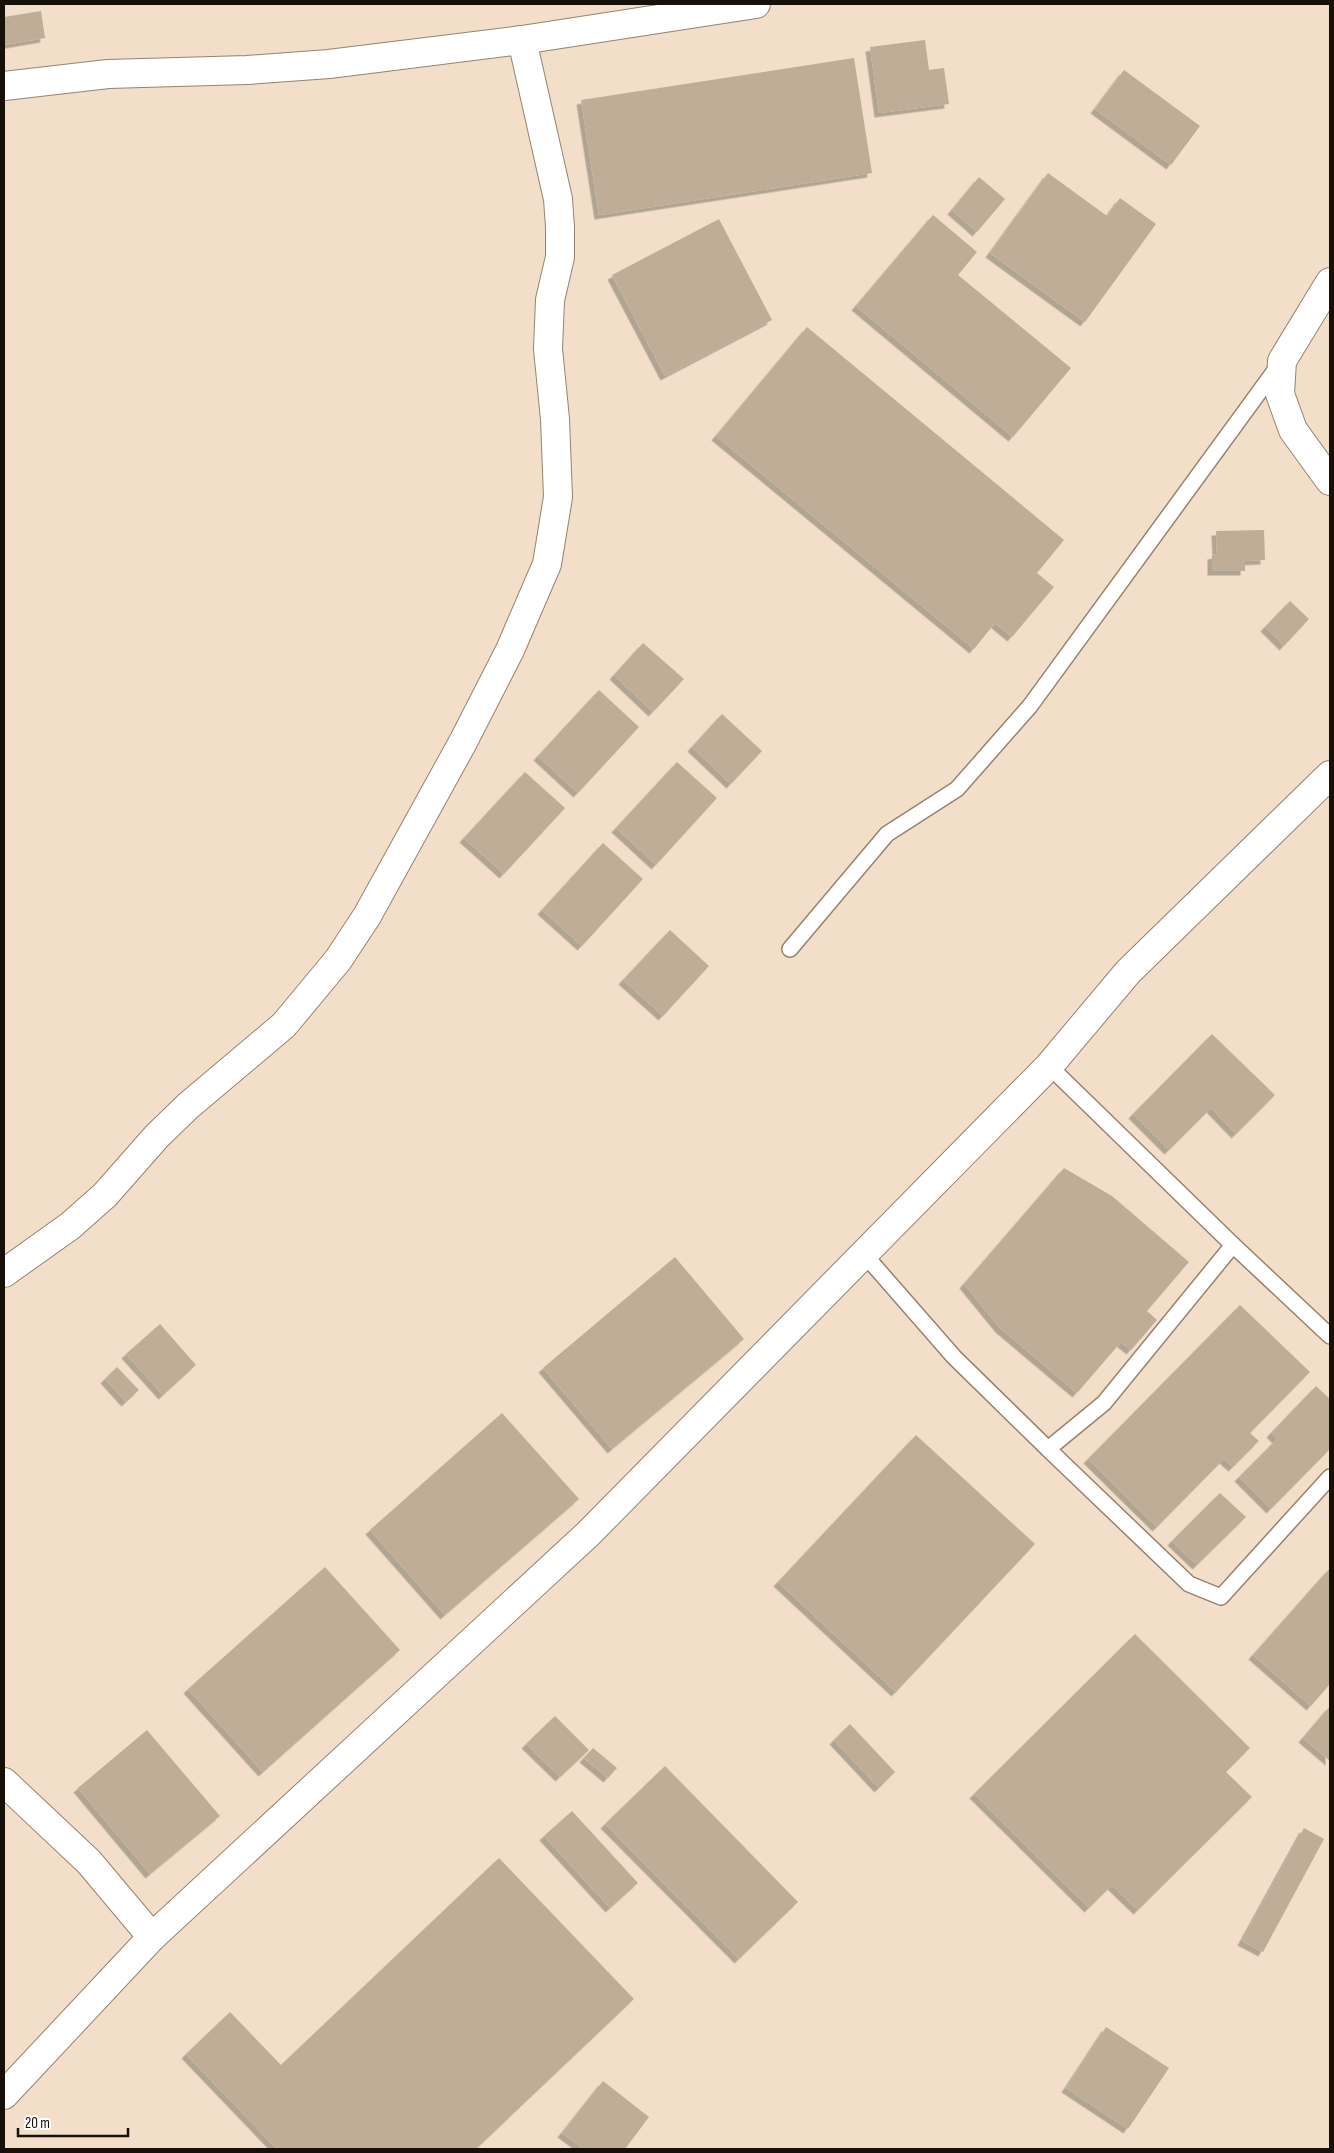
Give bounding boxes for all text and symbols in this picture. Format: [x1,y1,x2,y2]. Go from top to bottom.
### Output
scale bar [18,2106,128,2138]
text: 20 m [25,2114,50,2133]

